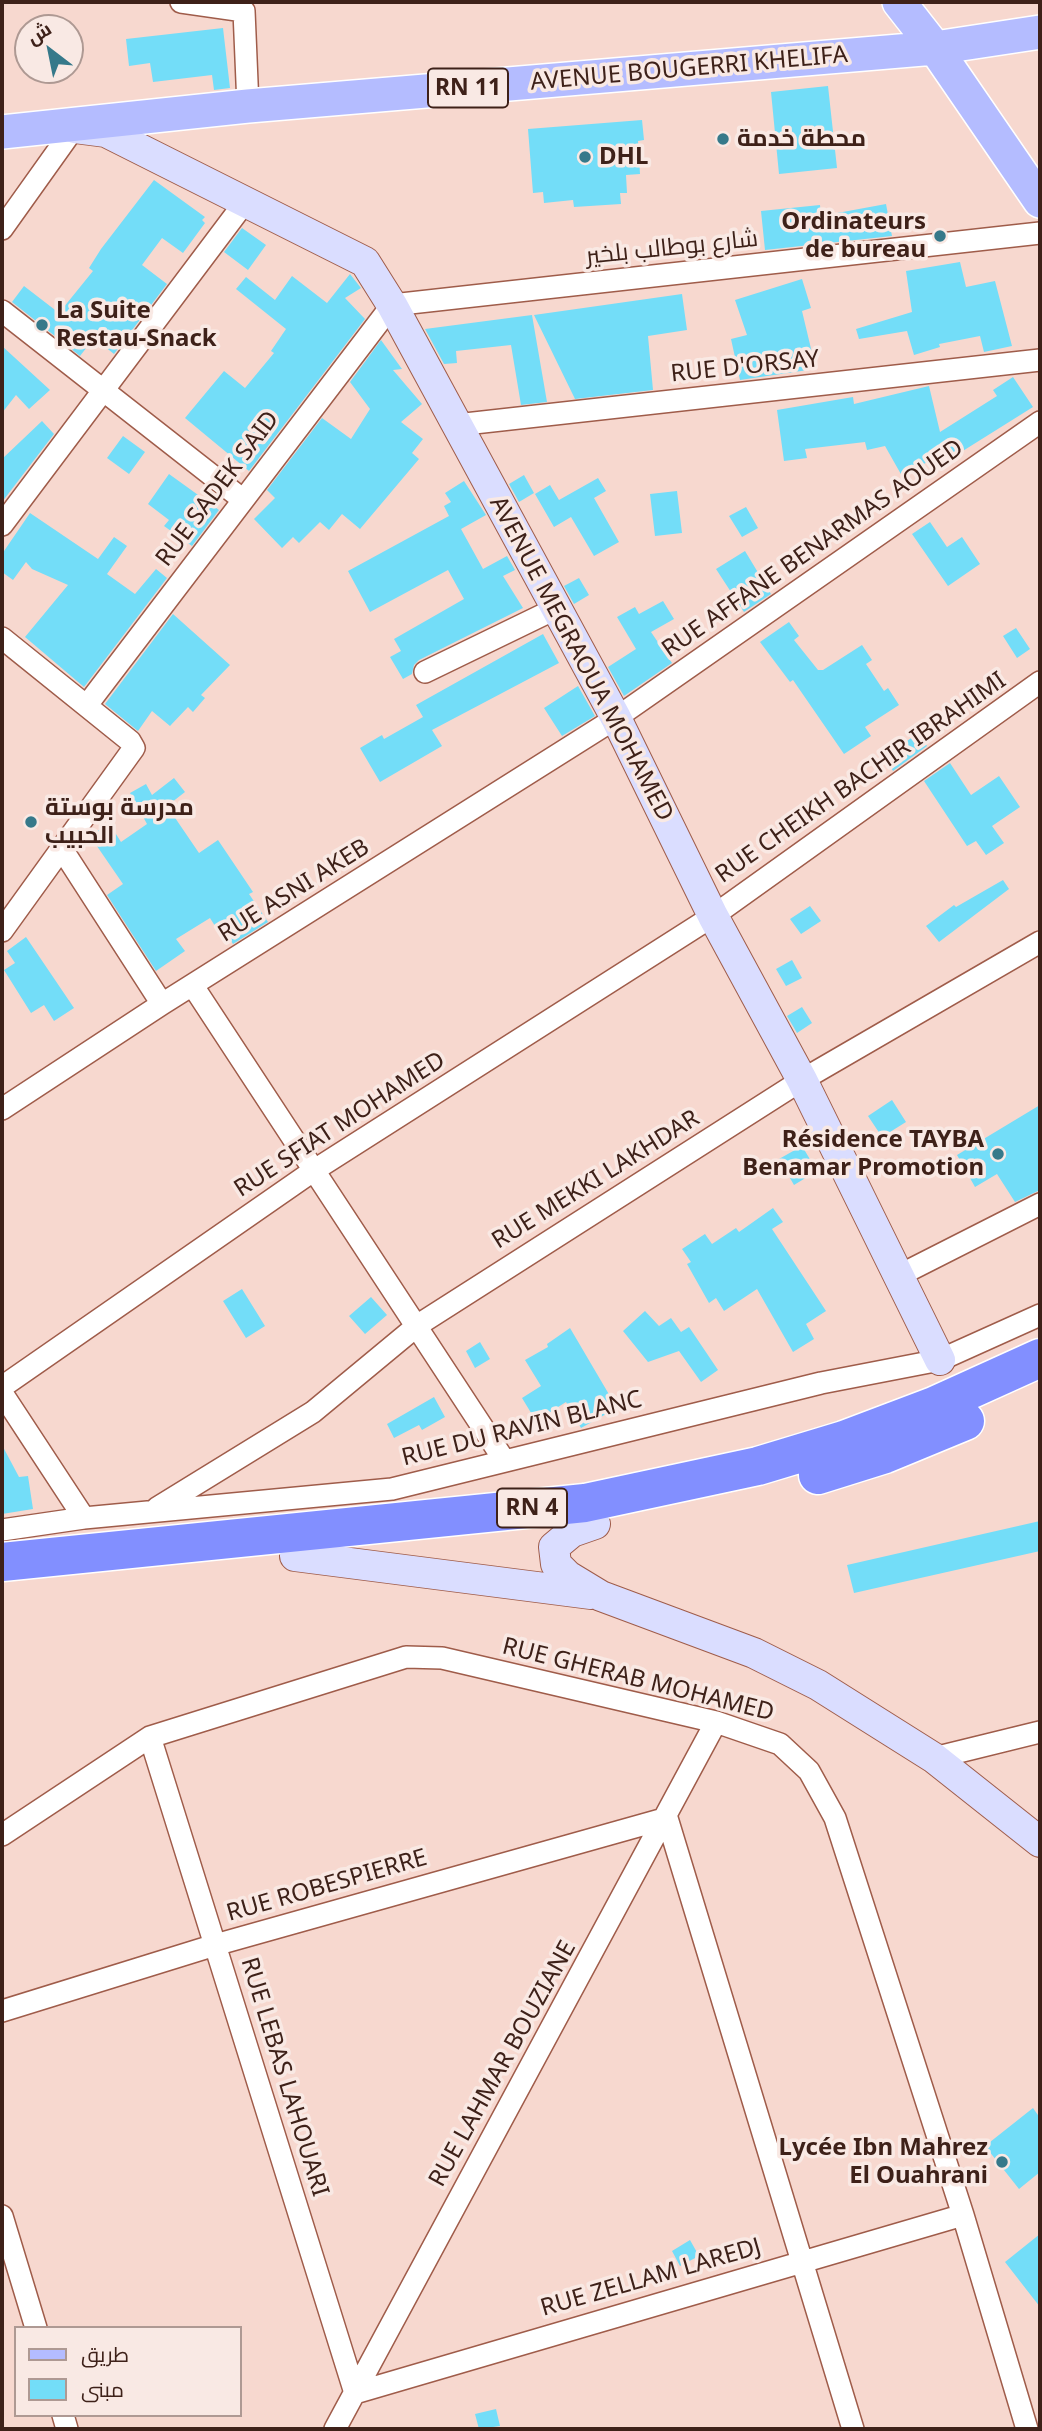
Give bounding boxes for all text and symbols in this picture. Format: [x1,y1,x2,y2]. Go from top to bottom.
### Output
north arrow [14,14,84,84]
text: ش [22,15,56,50]
street label: AVENUE BOUGERRI KHELIFA [529,41,849,97]
road number: RN 11 [428,68,508,108]
place label: محطة خدمة [737,125,866,153]
marker: محطة خدمة [715,131,731,147]
place label: DHL [599,143,648,171]
marker: DHL [577,149,593,165]
place label: Ordinateurs de bureau [781,208,926,264]
street label: شارع بوطالب بلخير [585,225,759,271]
marker: Ordinateurs de bureau [932,228,948,244]
place label: La Suite Restau-Snack [56,297,217,353]
marker: La Suite Restau-Snack [34,317,50,333]
street label: RUE D'ORSAY [669,345,821,389]
street label: RUE SADEK SAID [150,406,286,572]
street label: RUE AFFANE BENARMAS AOUED [657,434,969,664]
street label: AVENUE MEGRAOUA MOHAMED [483,492,679,826]
street label: RUE CHEIKH BACHIR IBRAHIMI [710,666,1012,890]
place label: مدرسة بوستة الحبيب [45,794,194,850]
marker: مدرسة بوستة الحبيب [23,814,39,830]
street label: RUE ASNI AKEB [213,833,375,949]
street label: RUE SFIAT MOHAMED [229,1046,451,1204]
street label: RUE MEKKI LAKHDAR [487,1104,705,1256]
place label: Résidence TAYBA Benamar Promotion [742,1126,984,1182]
marker: Résidence TAYBA Benamar Promotion [990,1146,1006,1162]
street label: RUE DU RAVIN BLANC [399,1385,645,1473]
road number: RN 4 [497,1488,567,1527]
street label: RUE GHERAB MOHAMED [499,1632,777,1728]
street label: RUE ROBESPIERRE [224,1844,430,1928]
street label: RUE LAHMAR BOUZIANE [423,1936,583,2192]
street label: RUE LEBAS LAHOUARI [234,1954,334,2200]
place label: Lycée Ibn Mahrez El Ouahrani [778,2134,988,2190]
marker: Lycée Ibn Mahrez El Ouahrani [994,2154,1010,2170]
street label: RUE ZELLAM LAREDJ [538,2233,764,2323]
legend [14,2326,242,2417]
text: طريق [81,2340,129,2368]
text: مبنى [81,2375,124,2403]

